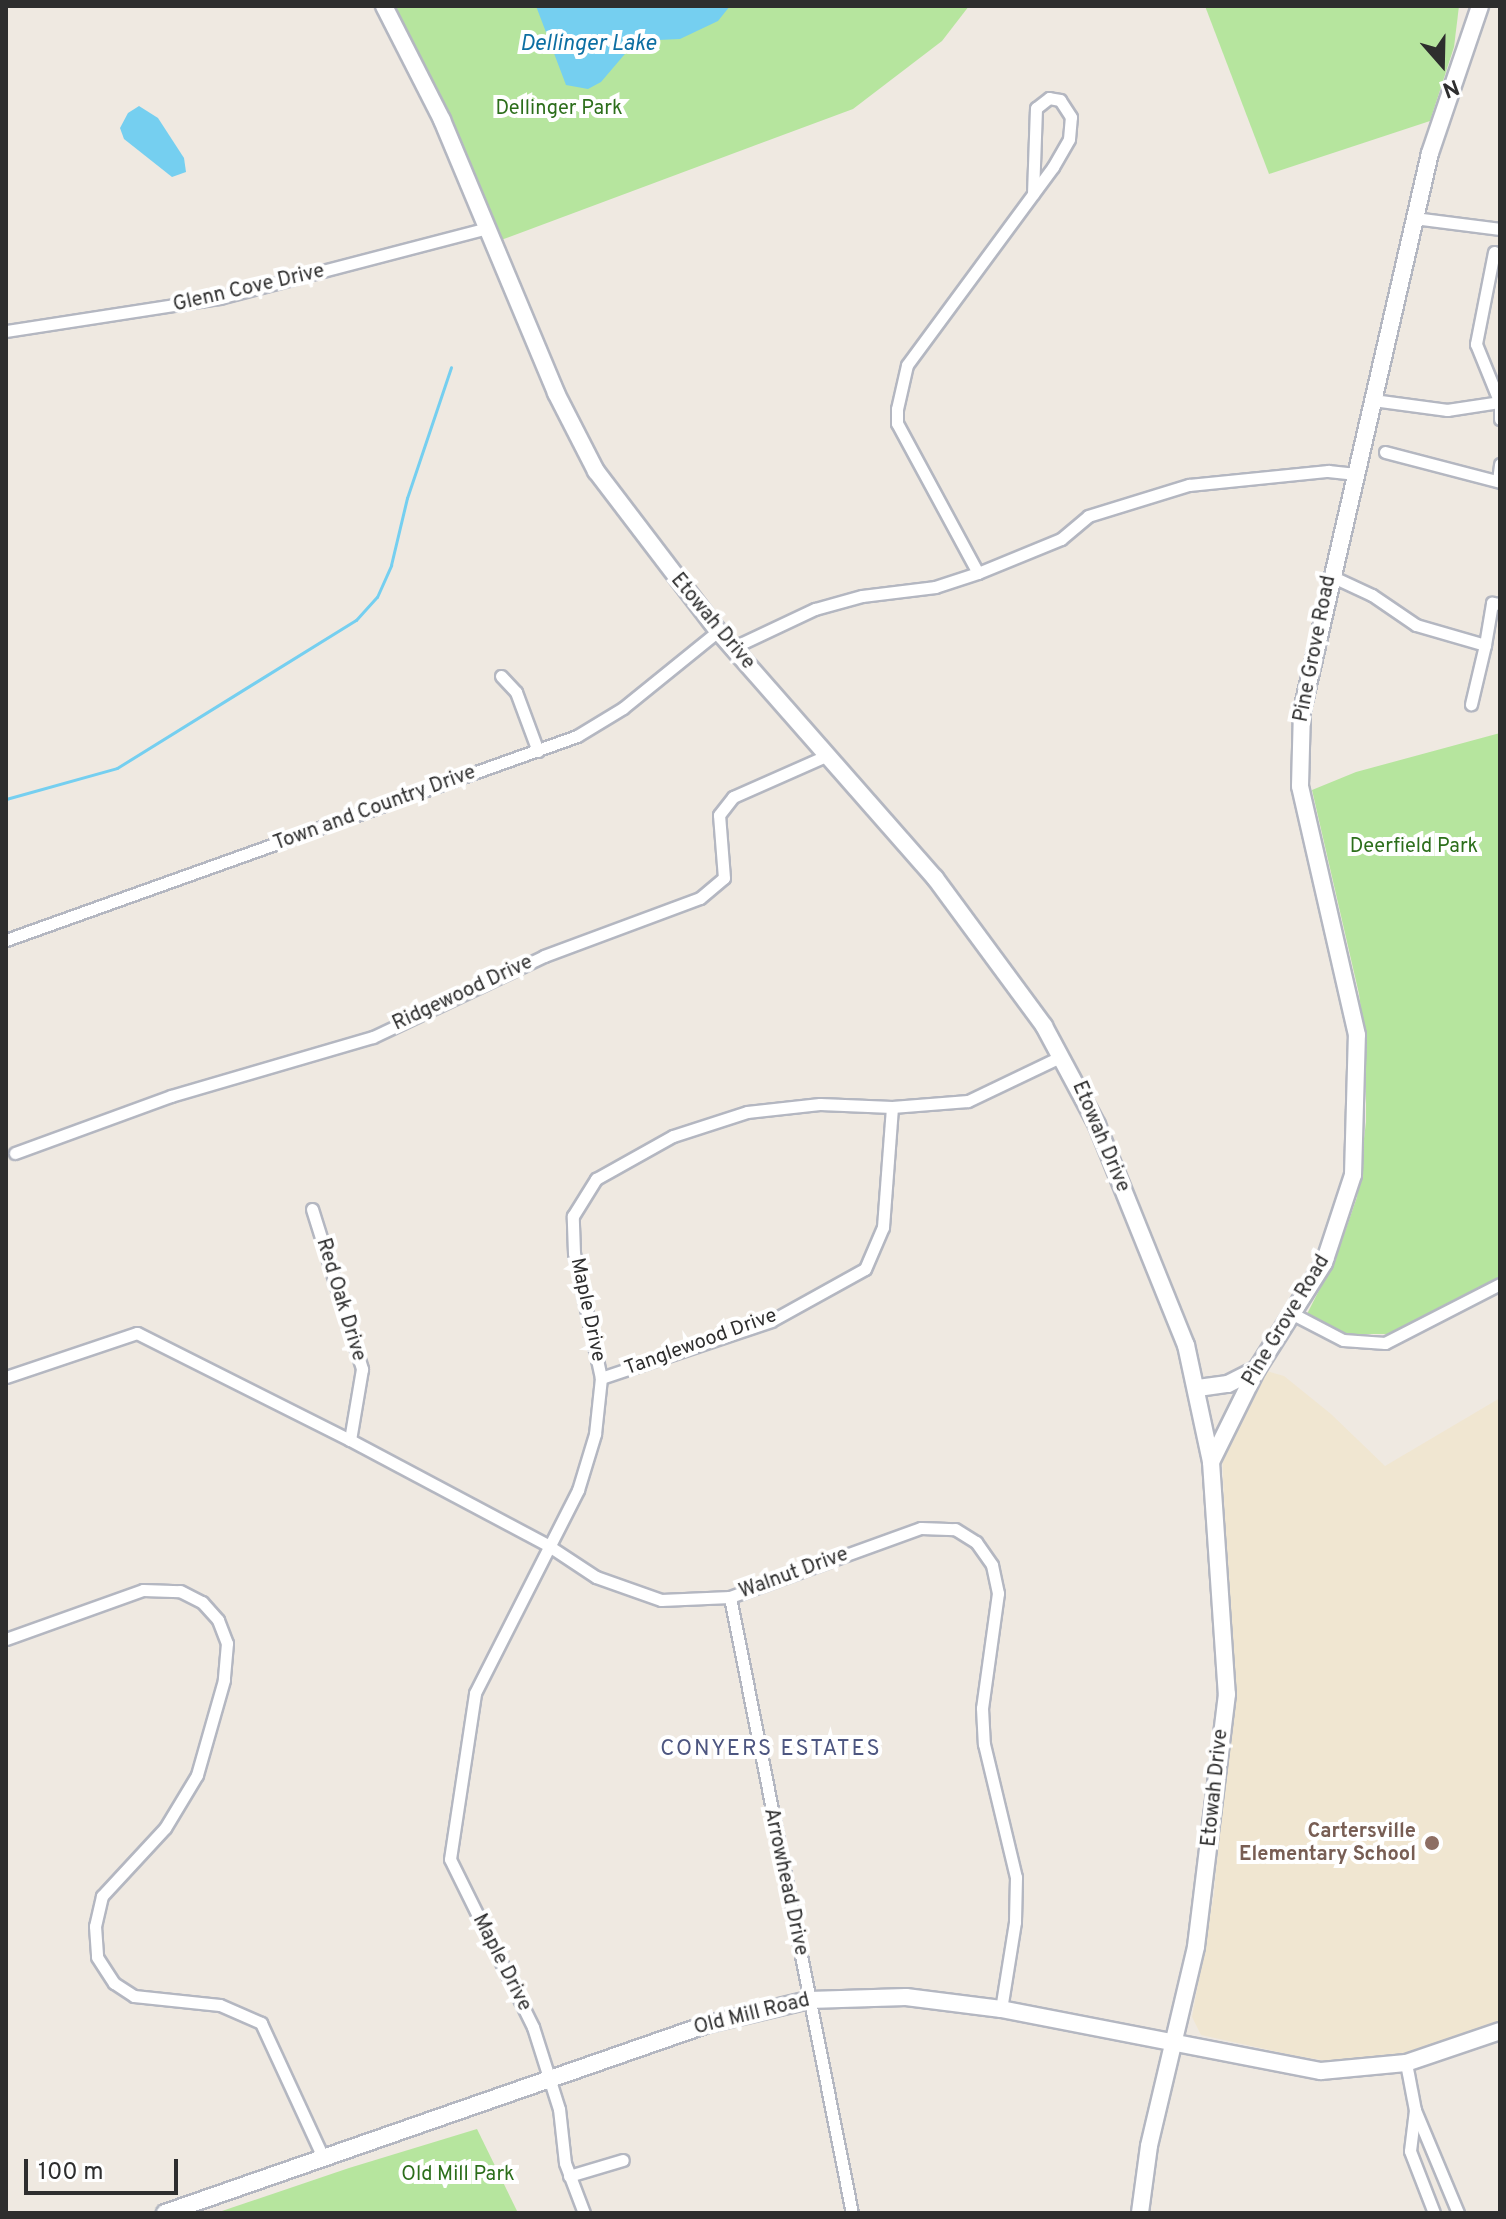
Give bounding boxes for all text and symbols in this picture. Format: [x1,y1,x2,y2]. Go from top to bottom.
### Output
north arrow [1402,24,1482,104]
water label: Dellinger Lake [520,32,656,58]
text: N [1438,72,1462,102]
park label: Dellinger Park [495,97,623,121]
street label: Glenn Cove Drive [171,260,327,318]
street label: Etowah Drive [665,569,759,675]
street label: Pine Grove Road [1290,574,1342,724]
street label: Town and Country Drive [271,761,479,857]
park label: Deerfield Park [1350,835,1478,859]
street label: Ridgewood Drive [389,951,537,1037]
street label: Etowah Drive [1066,1078,1134,1196]
street label: Red Oak Drive [310,1236,370,1364]
street label: Pine Grove Road [1238,1251,1336,1391]
street label: Maple Drive [564,1256,610,1364]
street label: Tanglewood Drive [622,1304,780,1382]
street label: Walnut Drive [736,1543,852,1605]
street label: Etowah Drive [1198,1728,1234,1848]
district label: CONYERS ESTATES [660,1737,882,1763]
street label: Arrowhead Drive [758,1806,812,1958]
place label: Cartersville Elementary School [1239,1820,1416,1867]
marker: Cartersville Elementary School [1423,1834,1441,1852]
street label: Maple Drive [466,1910,536,2016]
street label: Old Mill Road [692,1989,812,2041]
scale bar [28,2143,182,2193]
text: 100 m [38,2158,104,2188]
park label: Old Mill Park [401,2163,515,2187]

